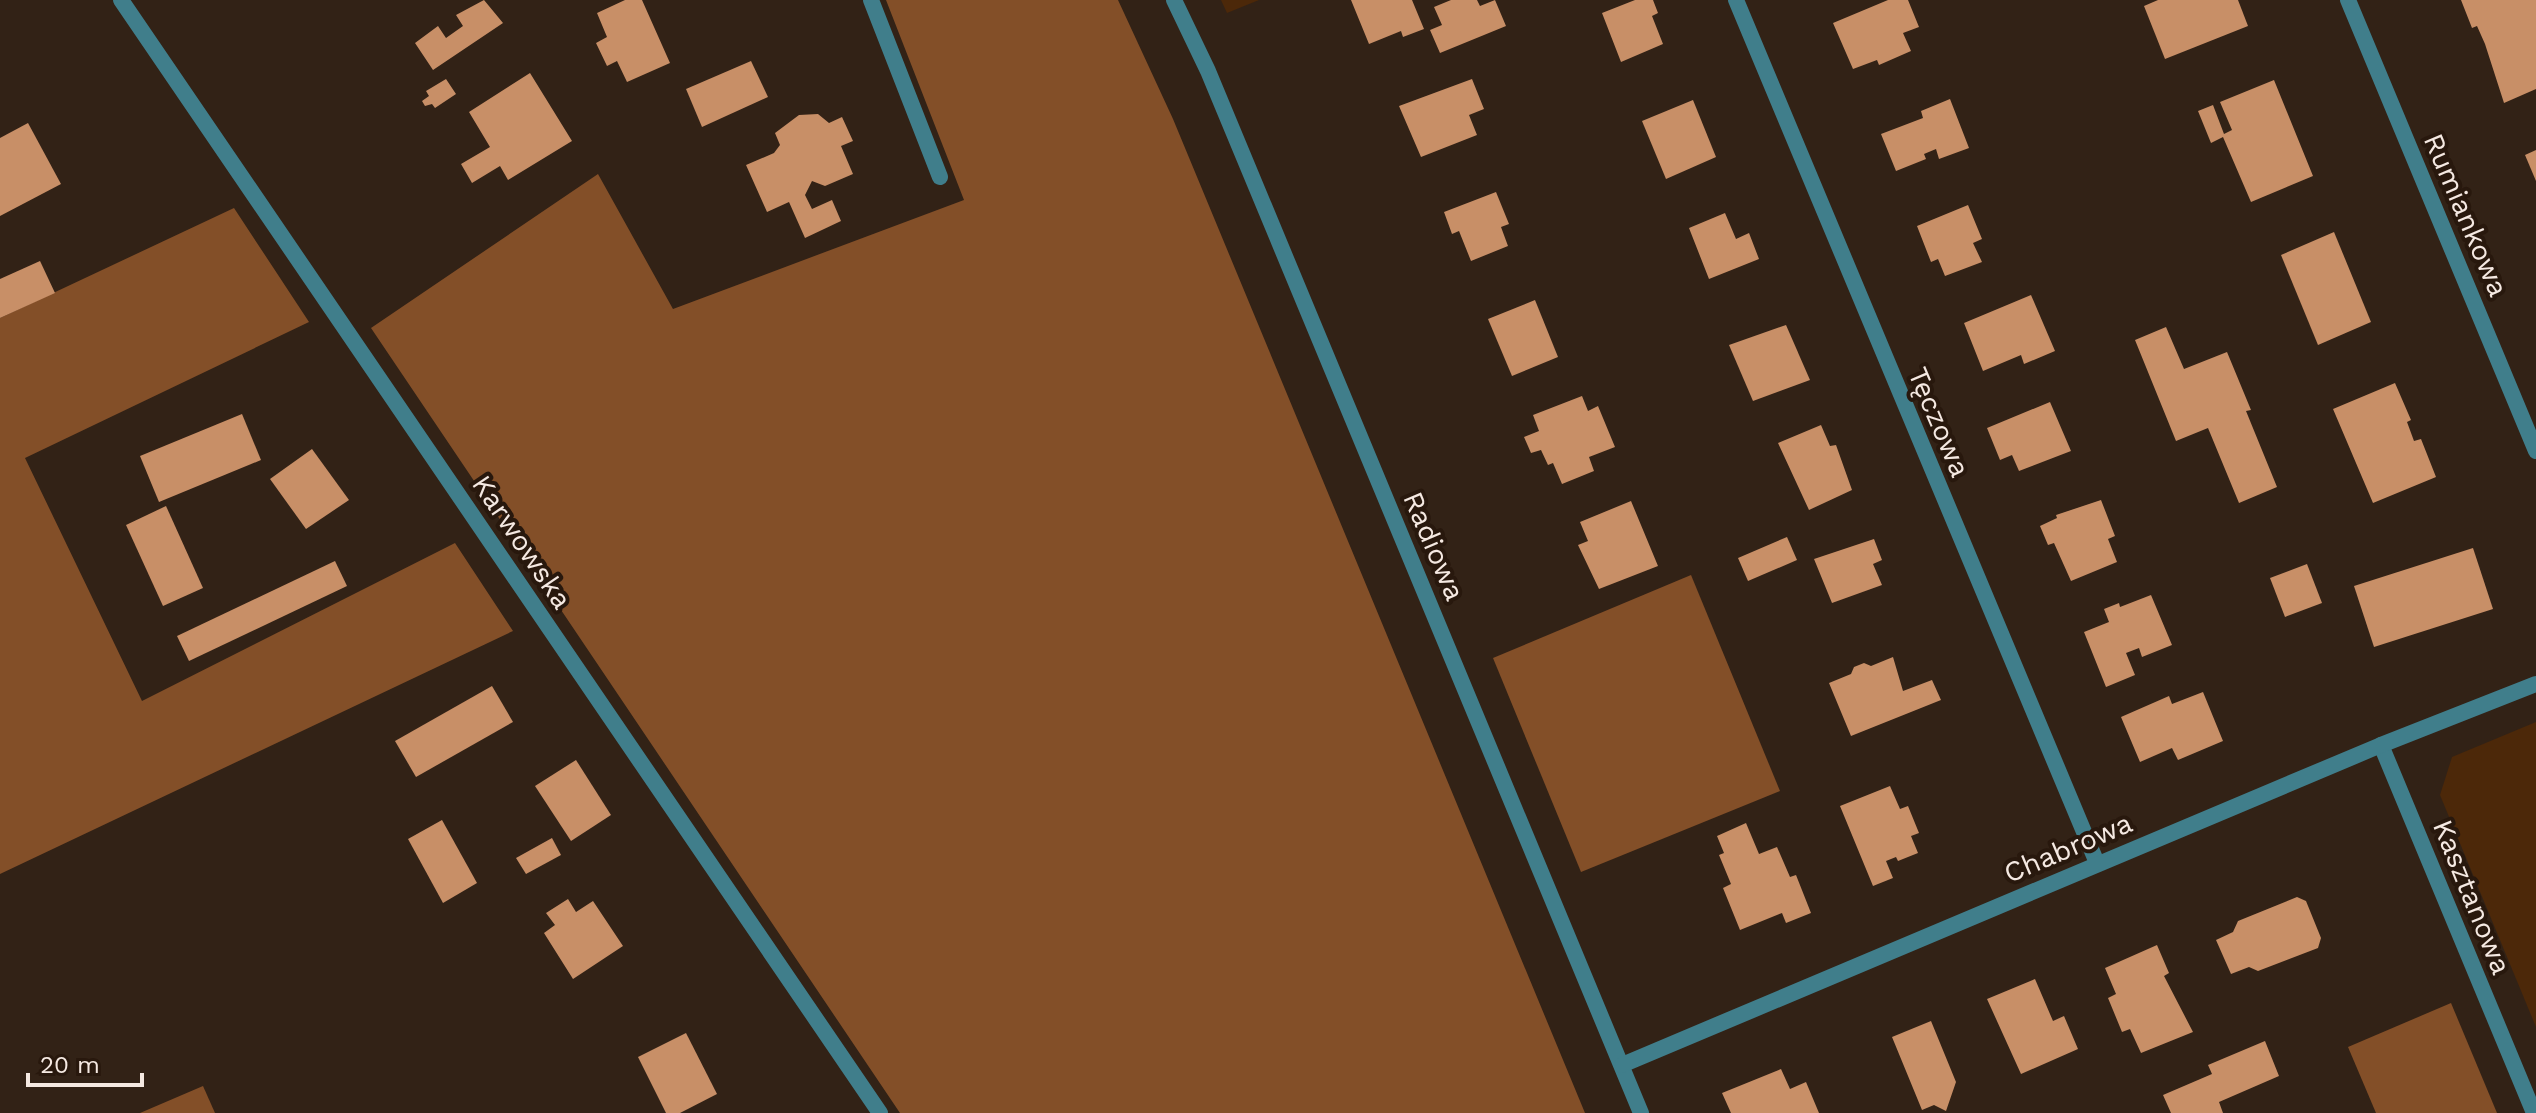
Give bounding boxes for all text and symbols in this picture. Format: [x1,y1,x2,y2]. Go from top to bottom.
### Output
street label: Rumiankowa [2417,129,2515,301]
street label: Tęczowa [1901,362,1977,482]
street label: Karwowska [465,469,579,615]
street label: Radiowa [1396,487,1472,605]
street label: Chabrowa [1999,806,2137,890]
street label: Kasztanowa [2426,815,2518,979]
scale bar [28,1037,142,1087]
text: 20 m [40,1051,100,1079]

